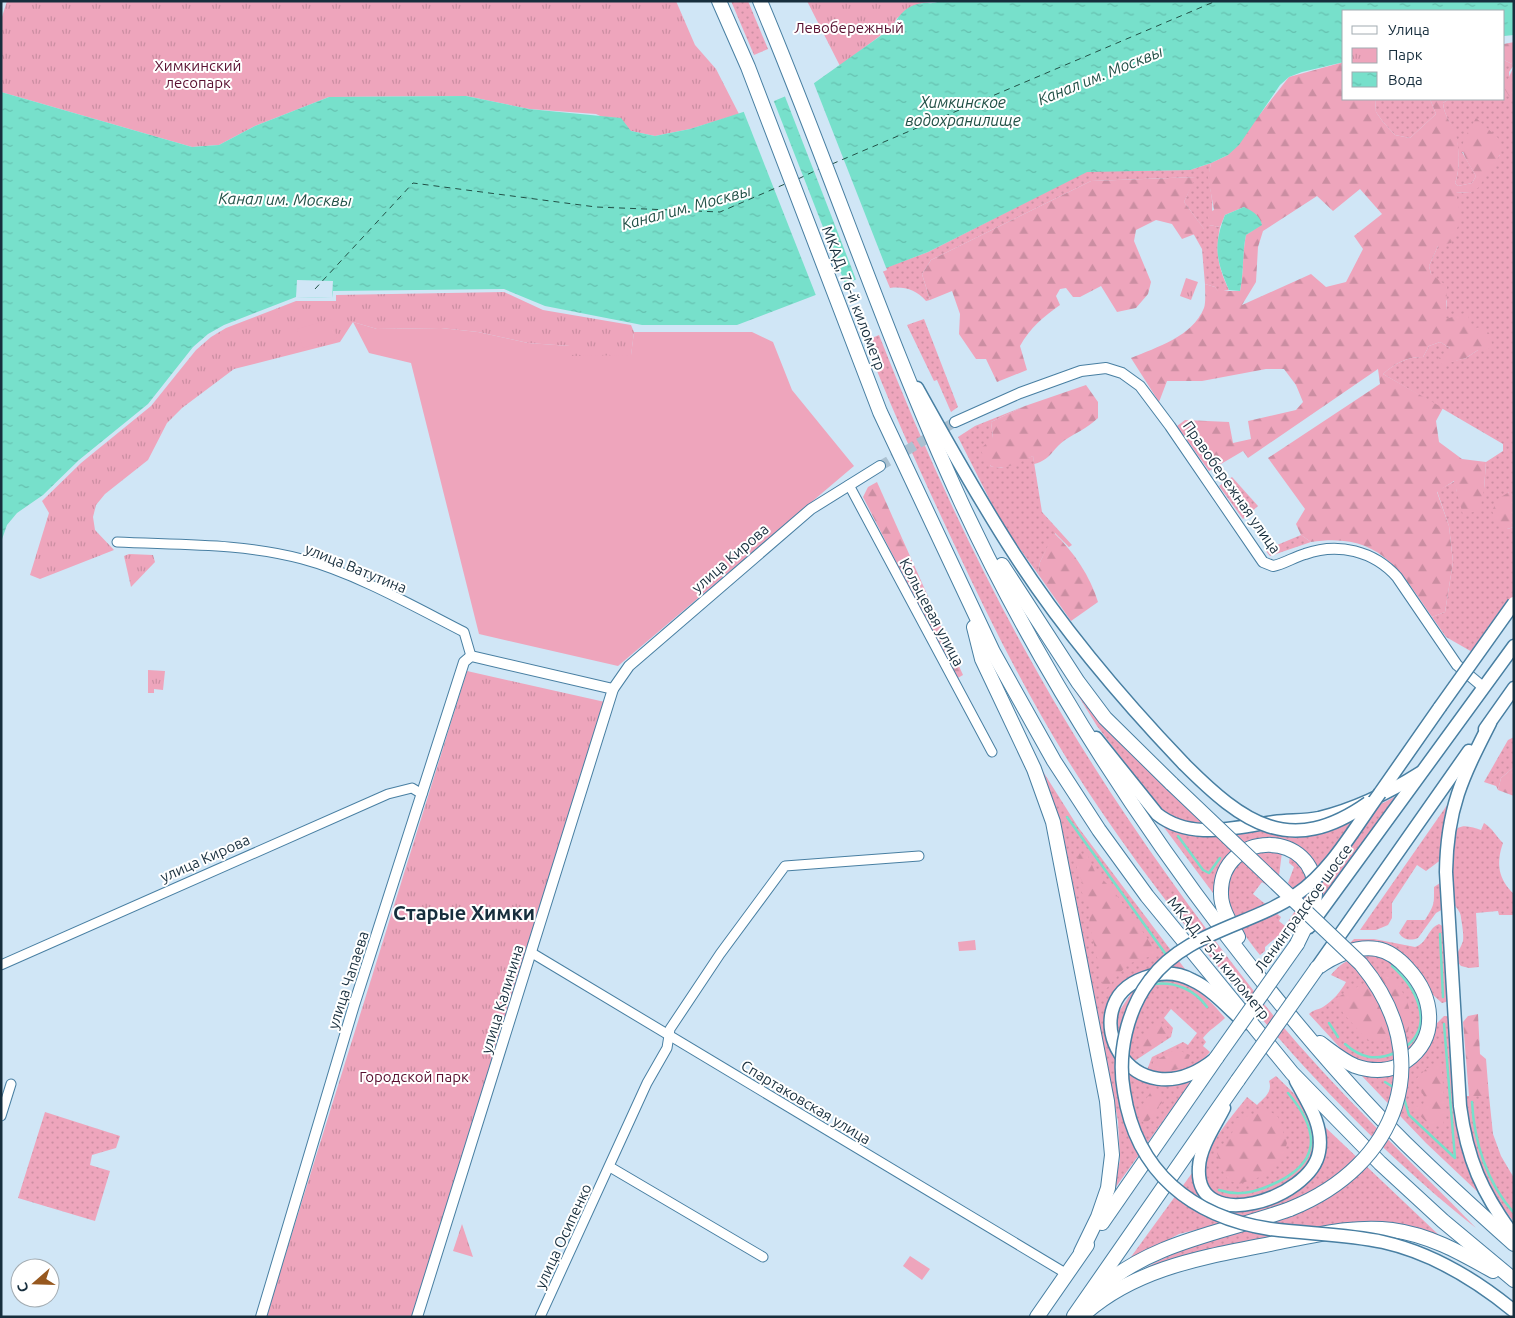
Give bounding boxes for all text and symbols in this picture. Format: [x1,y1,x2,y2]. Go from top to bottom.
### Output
legend [1342,10,1505,100]
park label: Левобережный [794,19,904,36]
text: Улица [1388,21,1430,38]
water label: Канал им. Москвы [1035,42,1165,108]
text: Парк [1388,46,1423,63]
park label: Химкинский лесопарк [155,57,241,91]
text: Вода [1388,71,1423,88]
water label: Химкинское водохранилище [905,93,1021,129]
water label: Канал им. Москвы [619,181,753,233]
water label: Канал им. Москвы [218,189,352,209]
street label: МКАД, 76-й километр [819,224,889,372]
street label: Правобережная улица [1180,417,1284,557]
street label: улица Кирова [688,520,772,596]
street label: улица Ватутина [303,540,409,596]
street label: Кольцевая улица [896,555,968,669]
street label: улица Кирова [158,831,252,885]
street label: Ленинградское шоссе [1251,841,1355,975]
street label: МКАД, 75-й километр [1164,893,1274,1023]
district label: Старые Химки [393,901,535,924]
street label: улица Чапаева [324,929,372,1031]
street label: улица Калинина [477,942,527,1056]
street label: Спартаковская улица [738,1057,874,1147]
park label: Городской парк [359,1068,469,1085]
street label: улица Осипенко [531,1181,595,1291]
north arrow [10,1258,60,1308]
text: С [14,1280,32,1294]

